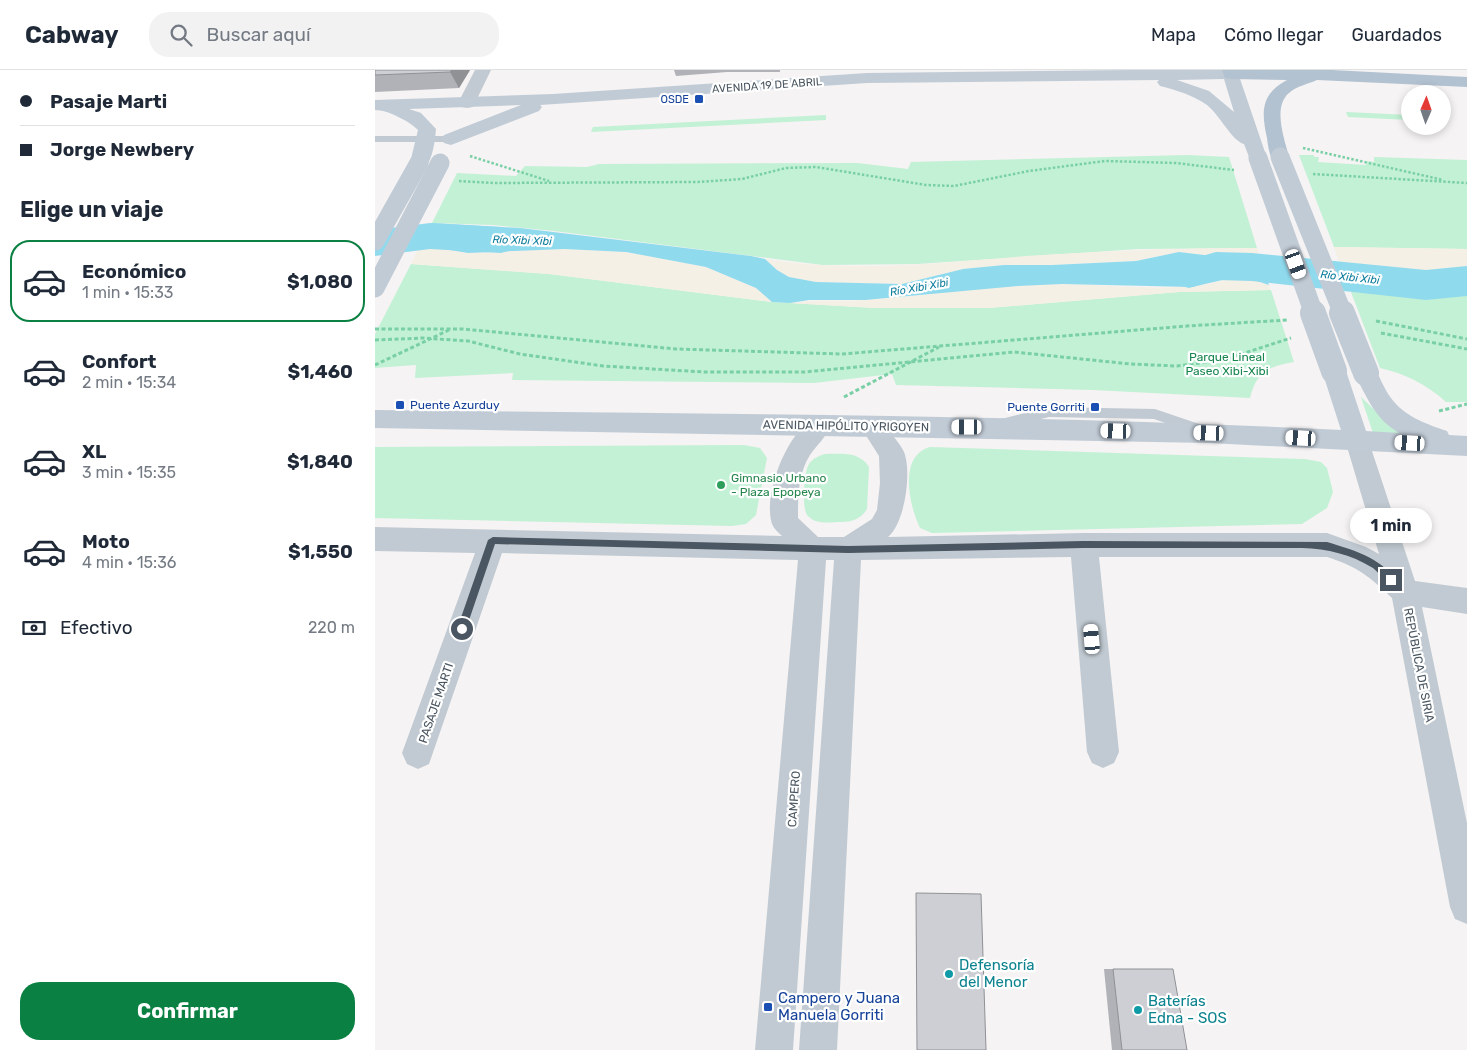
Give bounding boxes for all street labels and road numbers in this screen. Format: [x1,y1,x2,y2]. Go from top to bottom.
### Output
street label: AVENIDA 19 DE ABRIL [712,75,822,96]
street label: AVENIDA HIPÓLITO YRIGOYEN [763,418,929,434]
street label: REPÚBLICA DE SIRIA [1401,607,1437,723]
street label: PASAJE MARTI [416,661,456,745]
street label: CAMPERO [785,770,803,828]

